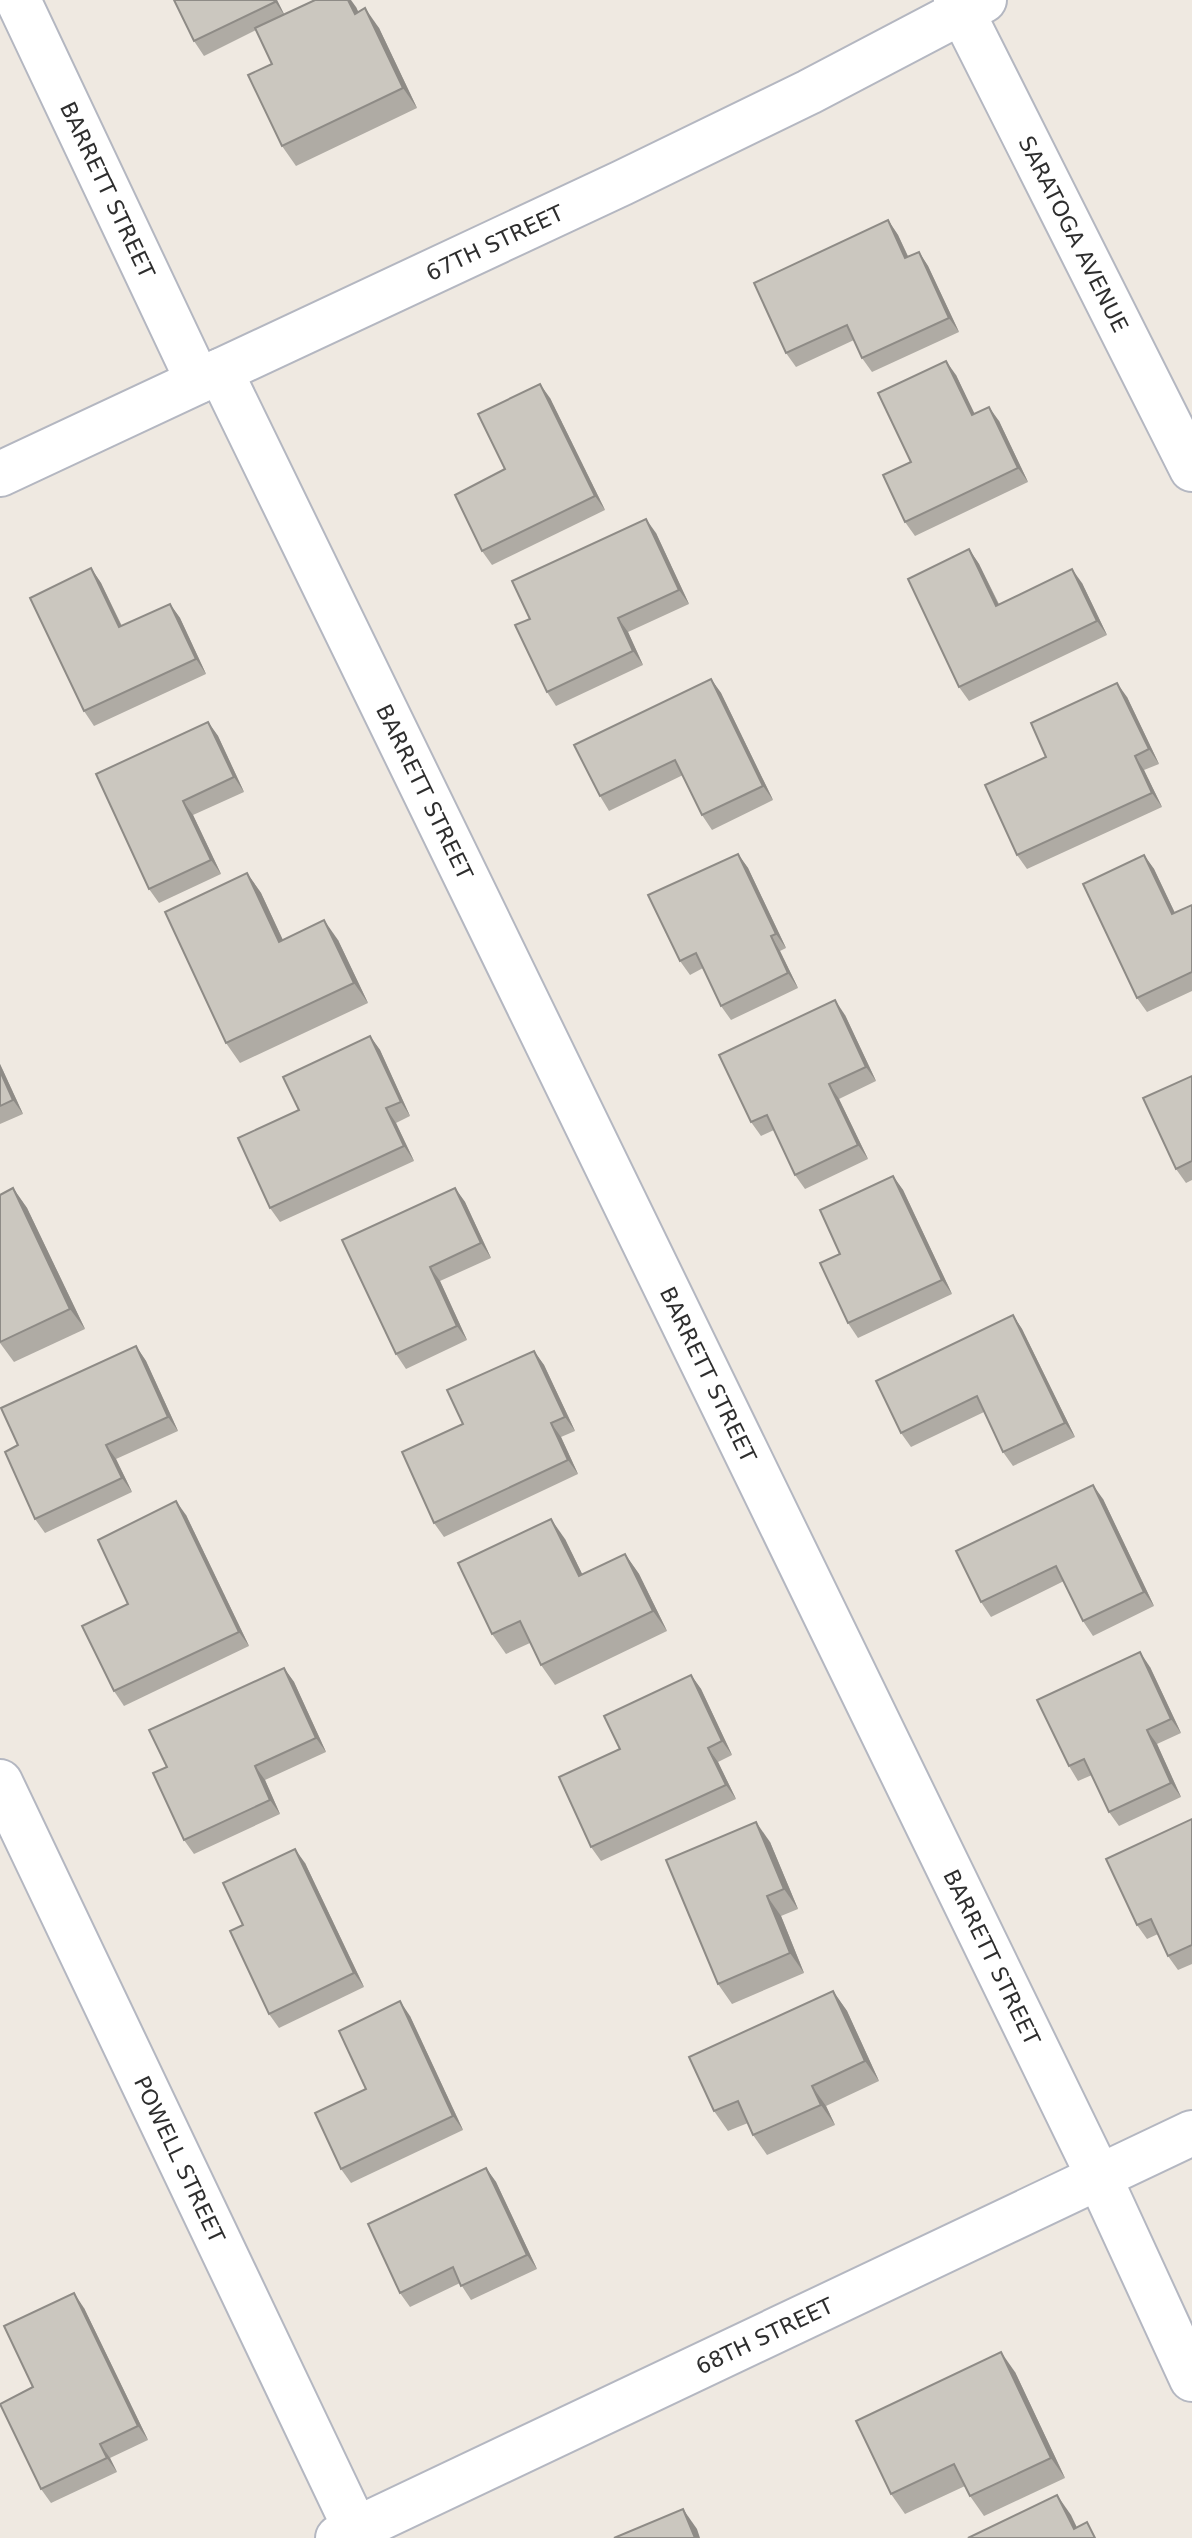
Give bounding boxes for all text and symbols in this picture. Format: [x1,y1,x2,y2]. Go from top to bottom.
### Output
street label: BARRETT STREET [55,98,160,283]
street label: SARATOGA AVENUE [1014,132,1133,336]
street label: 67TH STREET [422,200,568,286]
street label: BARRETT STREET [371,700,478,884]
street label: BARRETT STREET [655,1283,761,1467]
street label: BARRETT STREET [938,1865,1045,2050]
street label: POWELL STREET [129,2072,230,2248]
street label: 68TH STREET [692,2293,838,2379]

